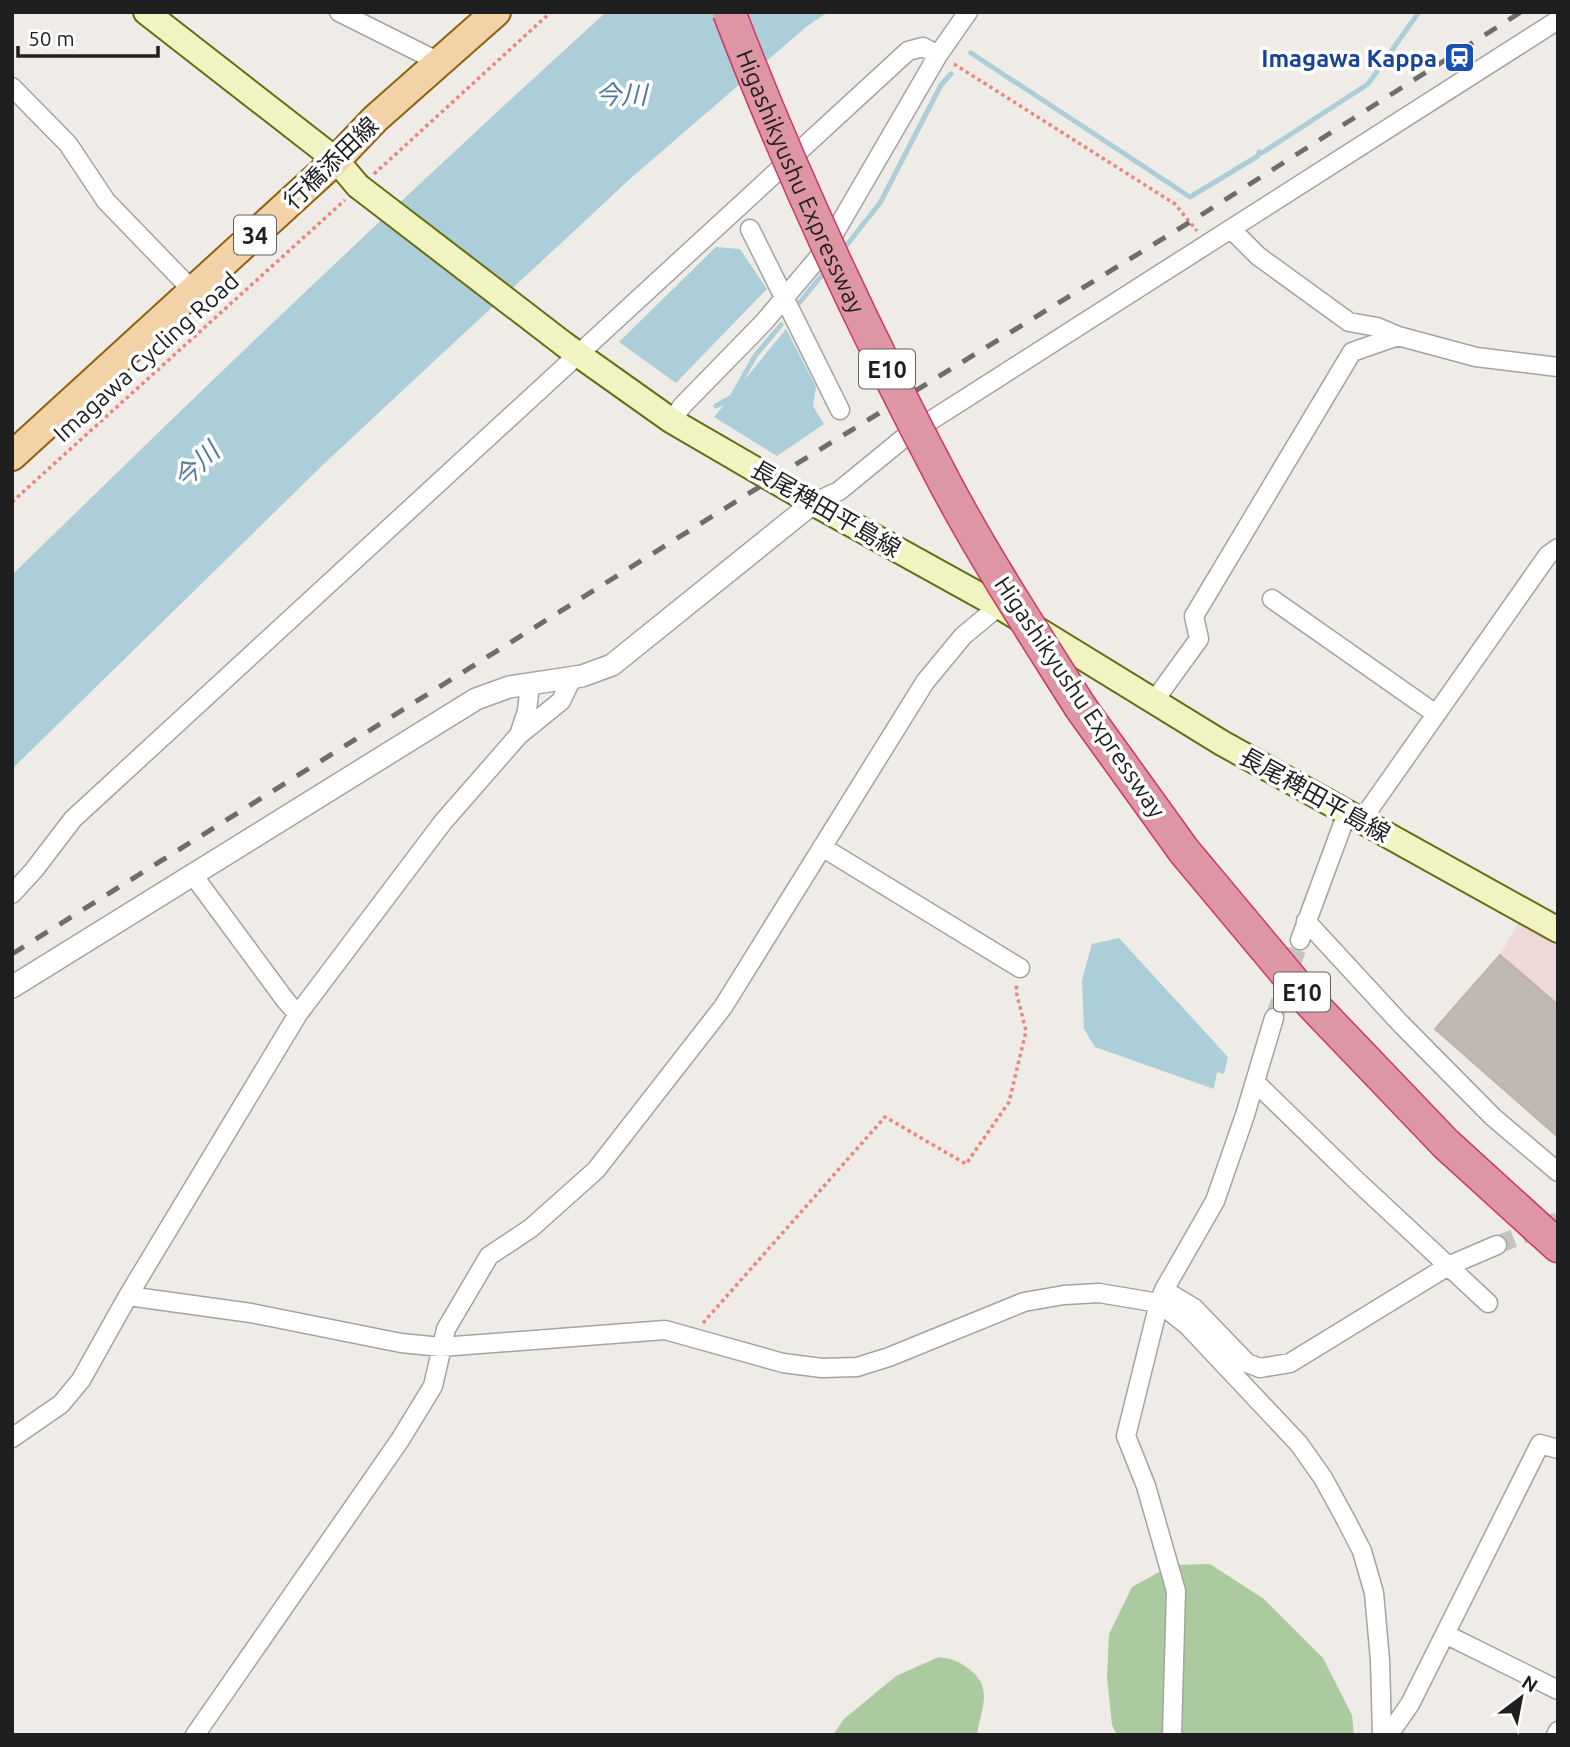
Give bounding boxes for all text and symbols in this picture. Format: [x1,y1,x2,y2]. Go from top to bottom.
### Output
scale bar [18,14,158,58]
text: 50 m [28,26,75,50]
station icon: Imagawa Kappa [1443,41,1477,75]
place label: Imagawa Kappa [1261,45,1437,72]
street label: Higashikyushu Expressway [731,46,871,318]
water label: 今川 [595,80,650,109]
street label: 行橋添田線 [278,112,384,214]
road number: 34 [234,216,276,254]
street label: Imagawa Cycling Road [48,267,244,447]
road number: E10 [859,350,915,388]
water label: 今川 [167,434,227,493]
street label: 長尾稗田平島線 [747,455,905,563]
street label: Higashikyushu Expressway [989,571,1171,823]
street label: 長尾稗田平島線 [1235,742,1395,848]
road number: E10 [1274,973,1330,1012]
north arrow [1486,1663,1556,1733]
text: N [1518,1670,1542,1697]

